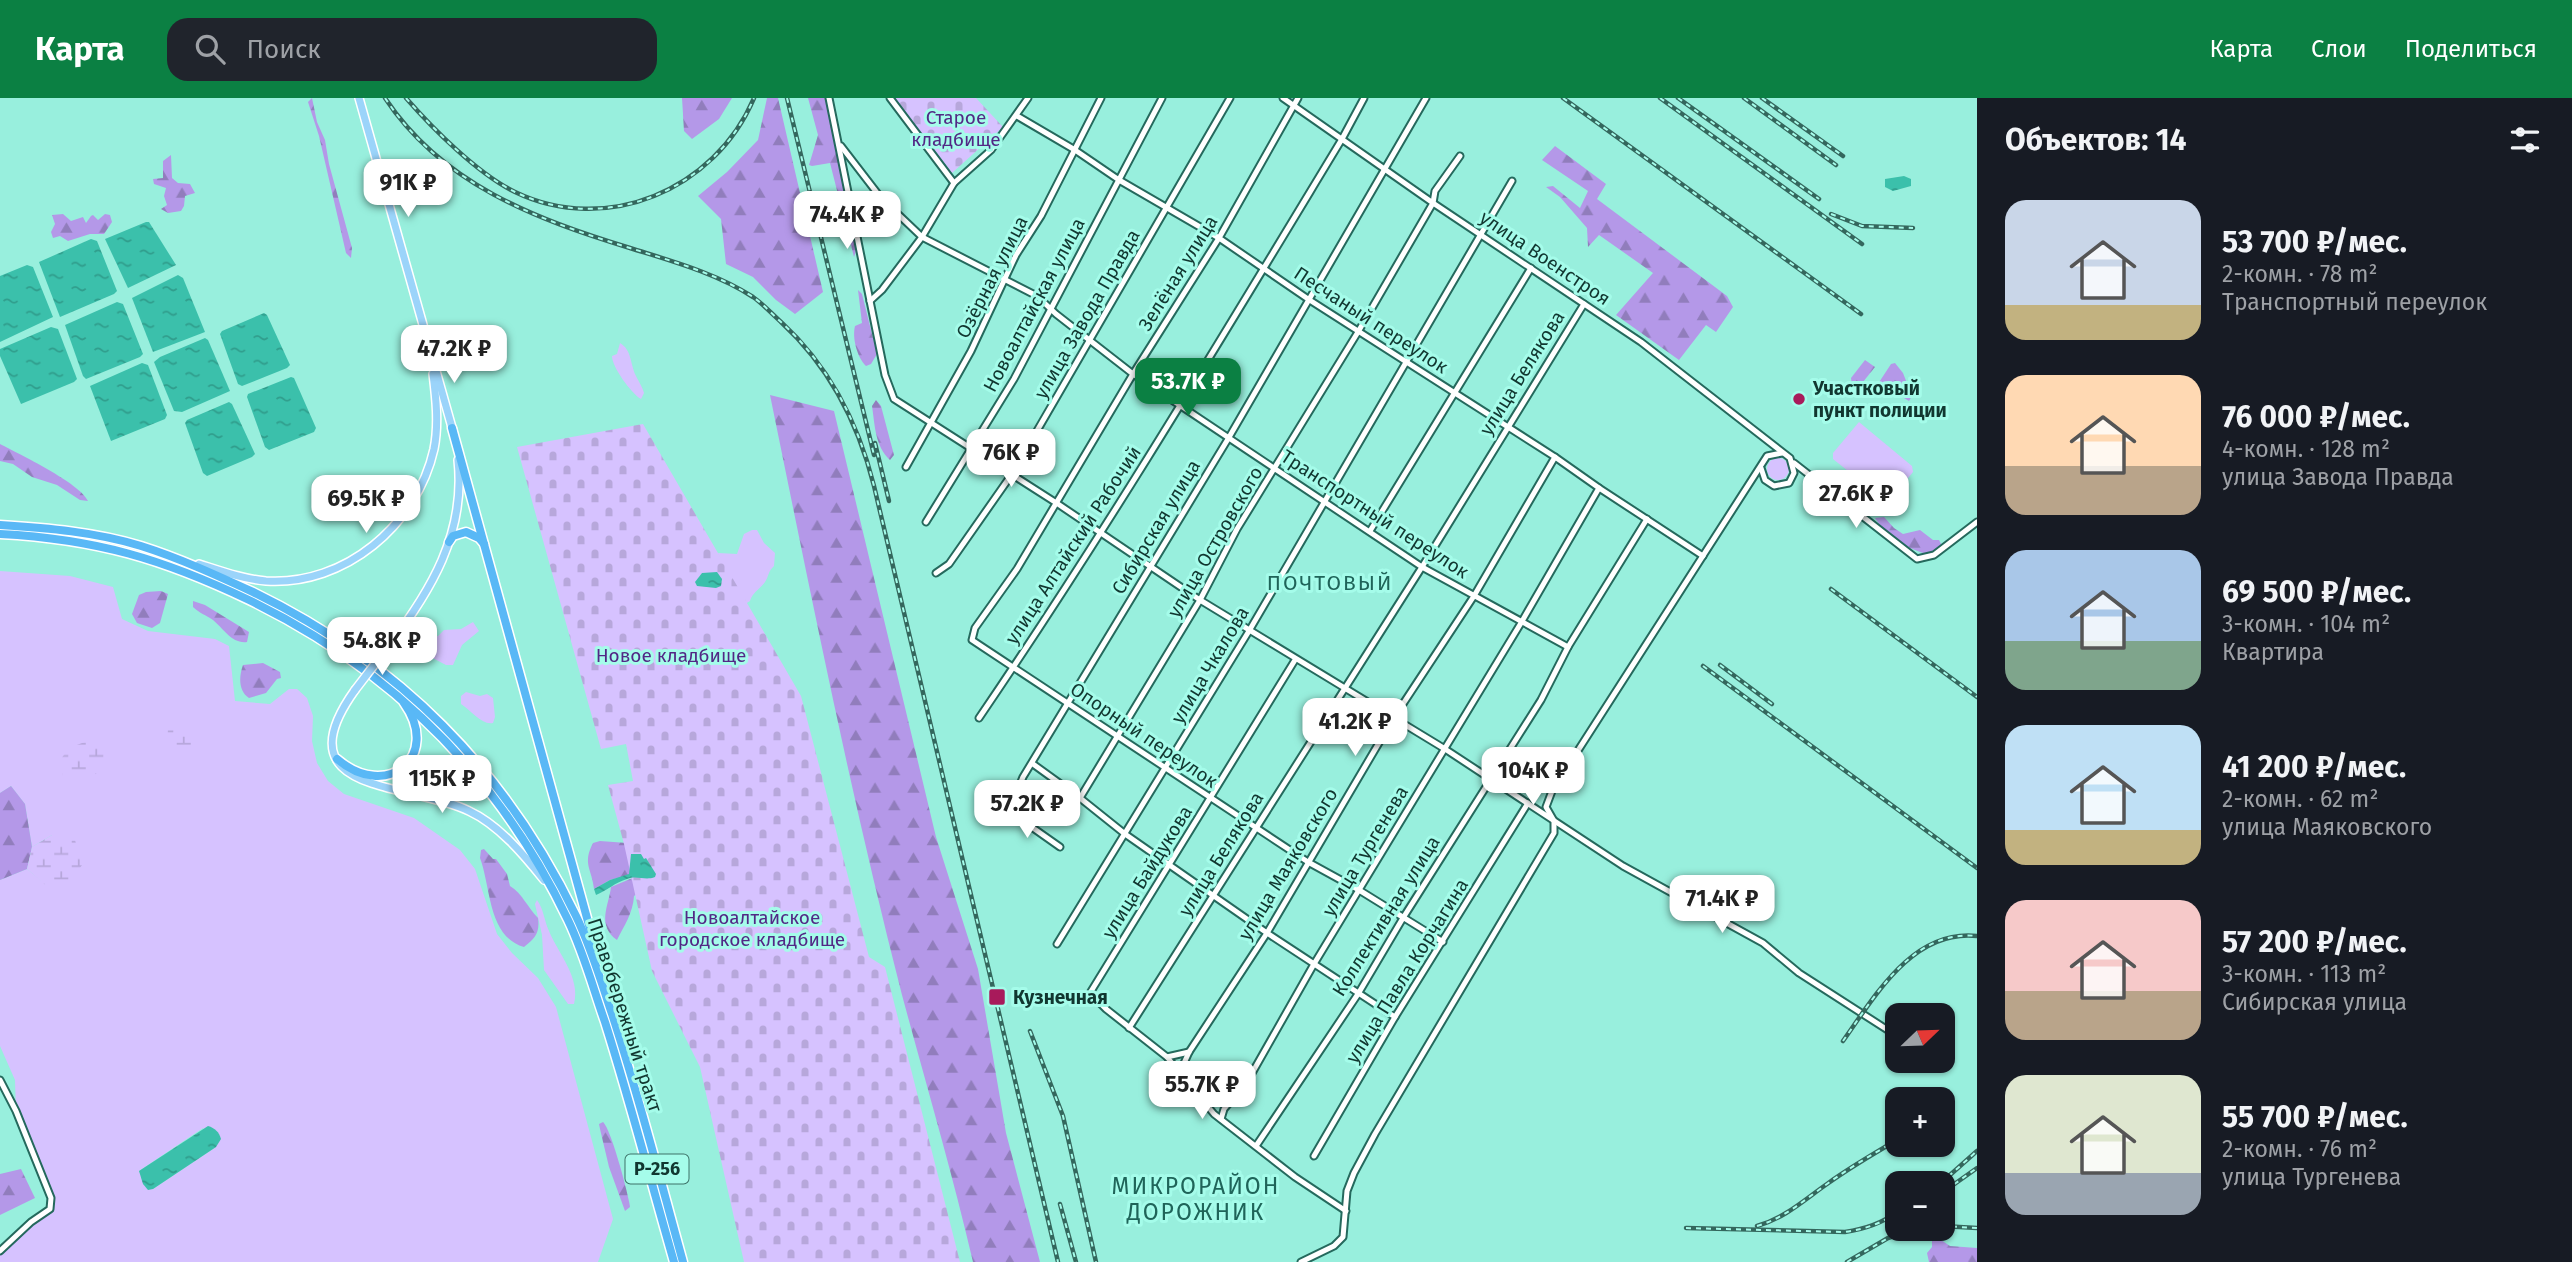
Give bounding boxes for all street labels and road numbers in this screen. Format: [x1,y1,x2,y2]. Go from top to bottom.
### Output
street label: улица Военстроя [1475,206,1615,310]
street label: Зелёная улица [1133,211,1223,335]
street label: Озёрная улица [951,212,1033,342]
street label: Новоалтайская улица [978,214,1090,396]
street label: улица Завода Правда [1029,225,1145,403]
street label: Песчаный переулок [1290,262,1452,378]
street label: улица Белякова [1475,307,1569,439]
street label: улица Алтайский Рабочий [1000,442,1146,648]
street label: Транспортный переулок [1277,445,1473,583]
street label: Сибирская улица [1107,456,1205,598]
street label: улица Островского [1162,462,1268,622]
street label: улица Чкалова [1166,602,1254,728]
street label: Опорный переулок [1066,677,1222,793]
street label: улица Тургенева [1317,782,1413,920]
street label: улица Маяковского [1233,784,1343,944]
street label: улица Белякова [1174,788,1268,920]
street label: улица Байдукова [1097,801,1197,943]
street label: Коллективная улица [1327,832,1445,1000]
street label: улица Павла Корчагина [1341,874,1473,1068]
street label: Правобережный тракт [583,915,667,1115]
road number: Р-256 [626,1154,688,1184]

